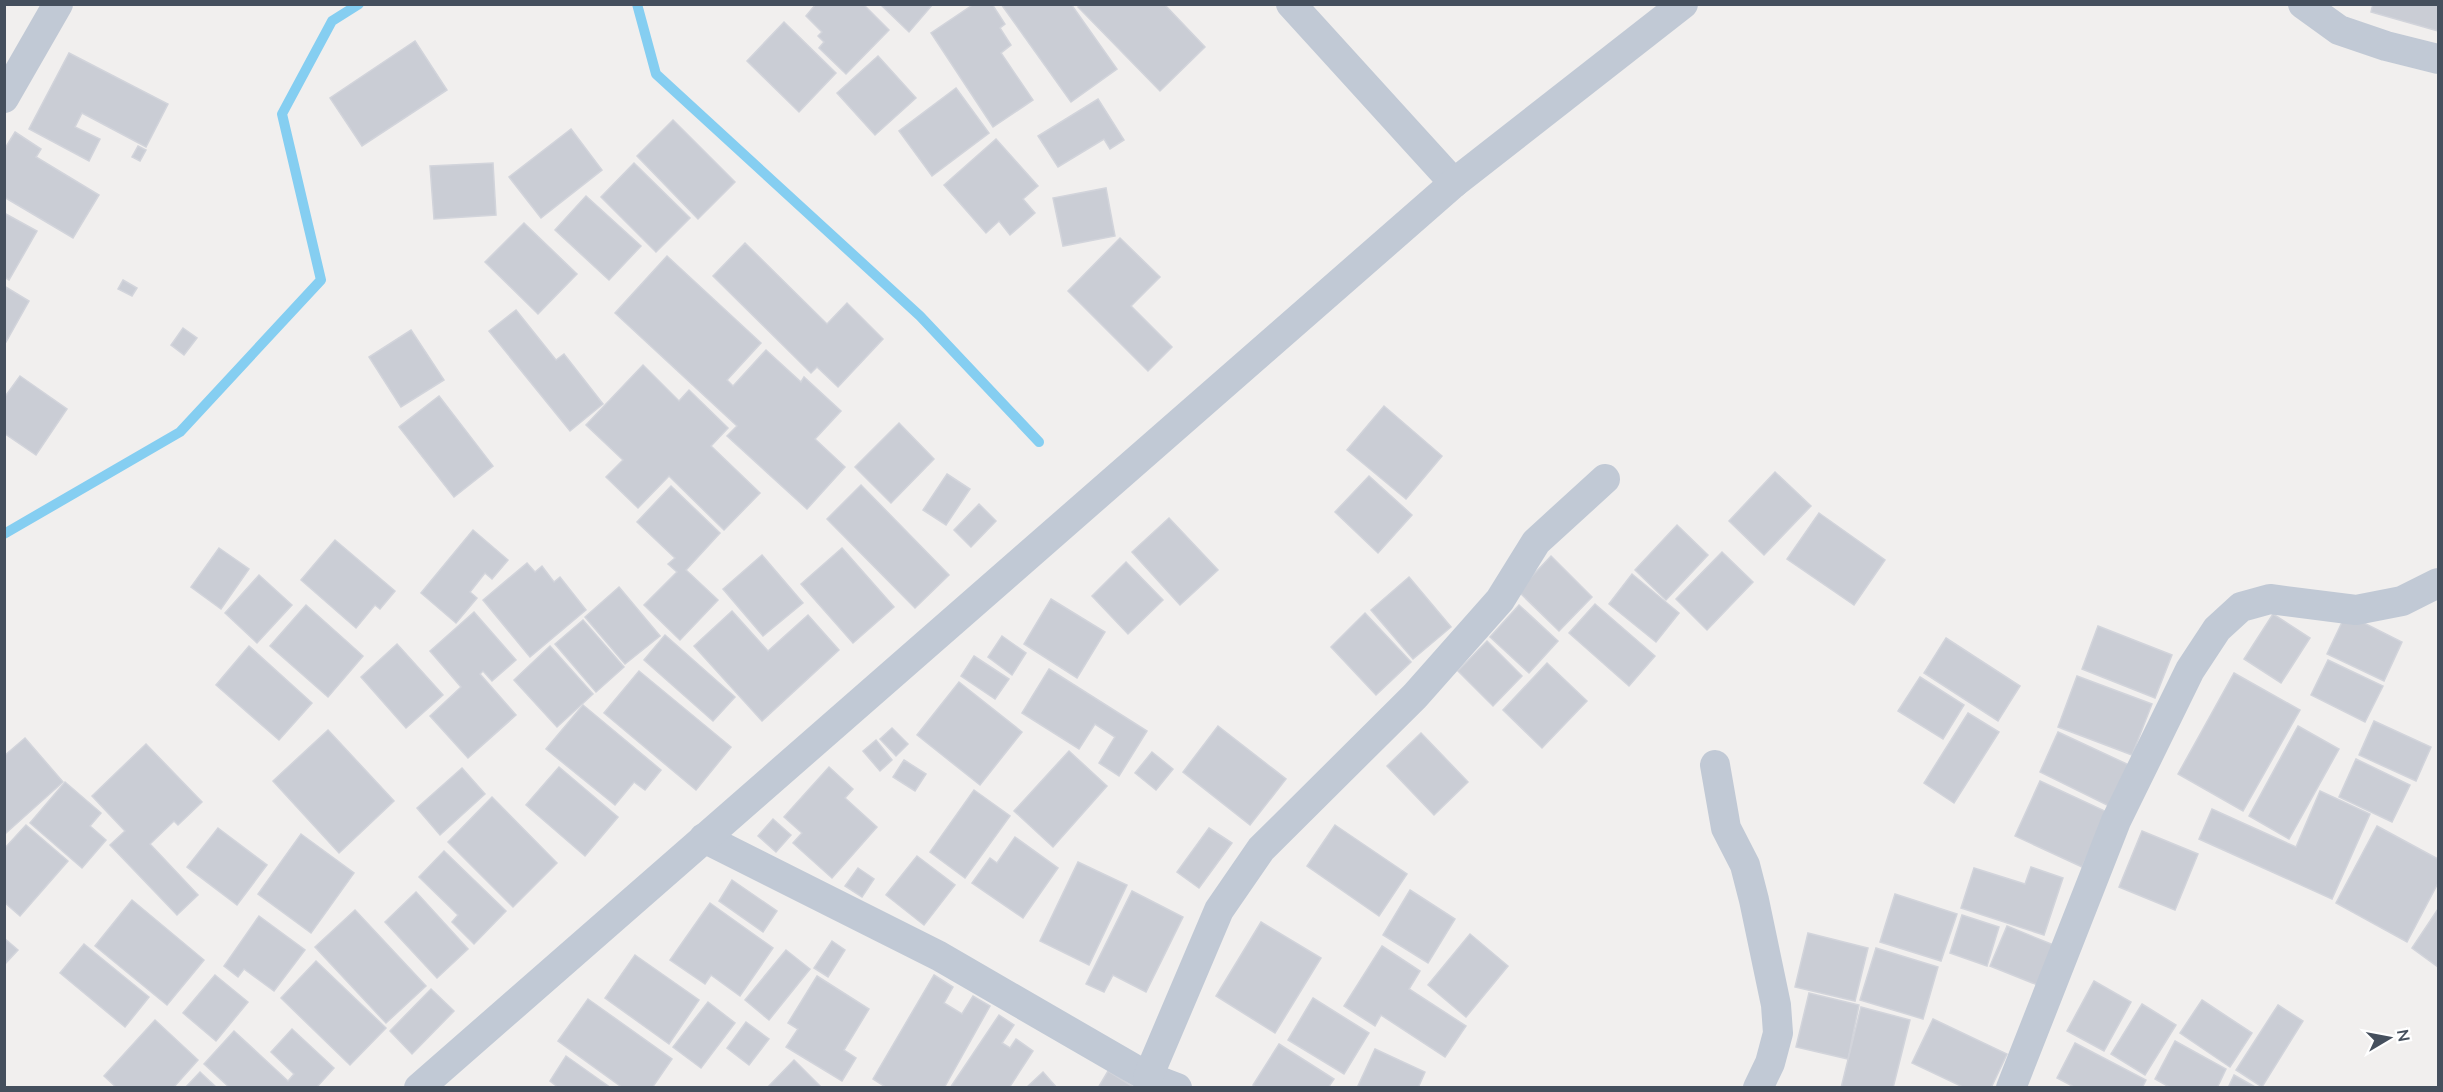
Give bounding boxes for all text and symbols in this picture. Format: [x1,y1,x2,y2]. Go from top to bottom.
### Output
north arrow [2359,1008,2419,1068]
text: N [2393,1028,2415,1043]

